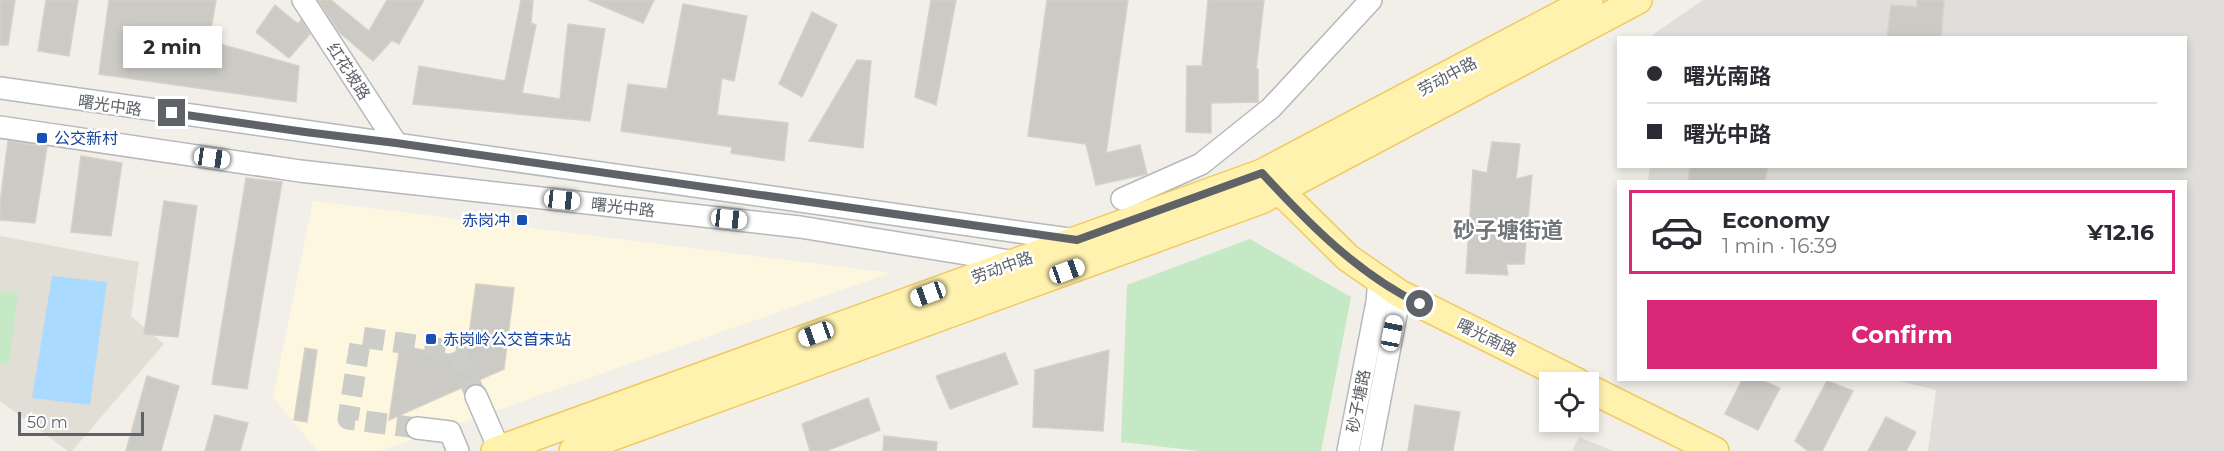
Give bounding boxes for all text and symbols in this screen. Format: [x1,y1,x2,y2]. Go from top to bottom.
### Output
callout: 2 min [122,26,222,68]
text: 2 min [143,35,202,59]
street label: 红花坡路 [323,39,374,103]
street label: 劳动中路 [1415,53,1480,100]
text: 曙光南路 [1683,63,1771,90]
street label: 曙光中路 [77,92,143,119]
route end [158,99,185,126]
text: 曙光中路 [1683,121,1771,148]
place label: 公交新村 [54,129,118,148]
marker: 公交新村 [35,131,49,145]
car [193,147,231,169]
car [543,189,581,211]
street label: 曙光中路 [590,195,656,220]
icon: car [1650,205,1704,259]
text: Economy [1722,207,1830,234]
car [710,208,748,230]
place label: 赤岗冲 [462,211,510,230]
marker: 赤岗冲 [515,213,529,227]
district label: 砂子塘街道 [1453,217,1563,244]
text: ¥12.16 [2087,219,2154,246]
text: 1 min · 16:39 [1722,234,1837,258]
street label: 劳动中路 [969,248,1035,287]
car [1047,256,1087,286]
car [908,279,948,309]
route start [1406,290,1433,317]
button: Confirm [1647,300,2157,369]
car [1380,314,1404,352]
street label: 曙光南路 [1454,315,1520,360]
car [796,319,836,349]
place label: 赤岗岭公交首末站 [443,330,571,349]
marker: 赤岗岭公交首末站 [424,332,438,346]
street label: 砂子塘路 [1343,368,1374,434]
map controls [1539,372,1599,432]
button: locate [1539,372,1599,432]
scale bar [18,409,144,436]
text: 50 m [27,413,68,432]

